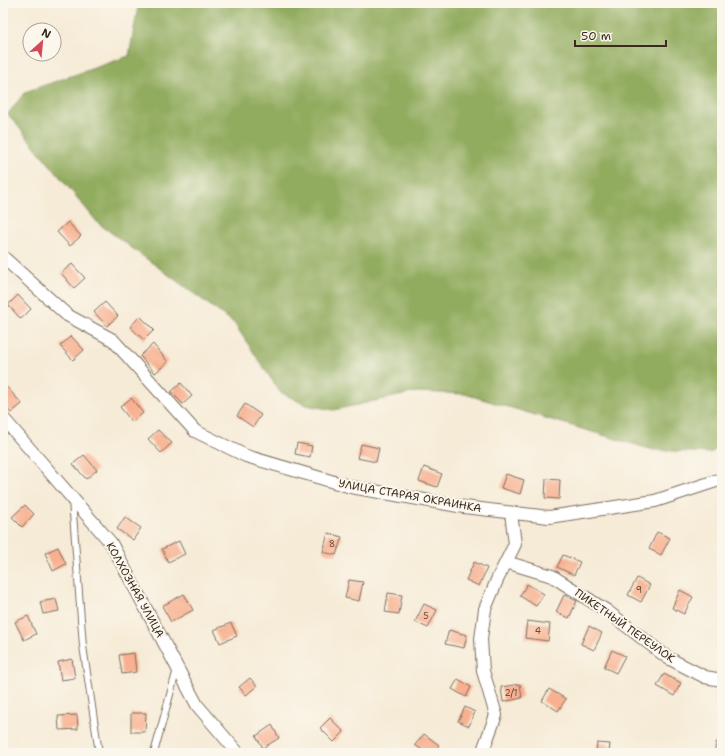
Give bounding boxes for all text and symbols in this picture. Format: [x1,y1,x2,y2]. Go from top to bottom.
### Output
north arrow [22,22,62,62]
scale bar [575,22,666,48]
text: N [39,25,54,42]
text: 50 m [581,28,611,44]
street label: УЛИЦА СТАРАЯ ОКРАИНКА [337,476,483,516]
house number: 8 [329,538,335,550]
street label: КОЛХОЗНАЯ УЛИЦА [103,540,167,640]
house number: 9 [636,584,642,596]
street label: ПИКЕТНЫЙ ПЕРЕУЛОК [572,585,679,666]
house number: 5 [423,610,429,622]
house number: 4 [535,625,541,637]
house number: 2/1 [504,687,518,699]

